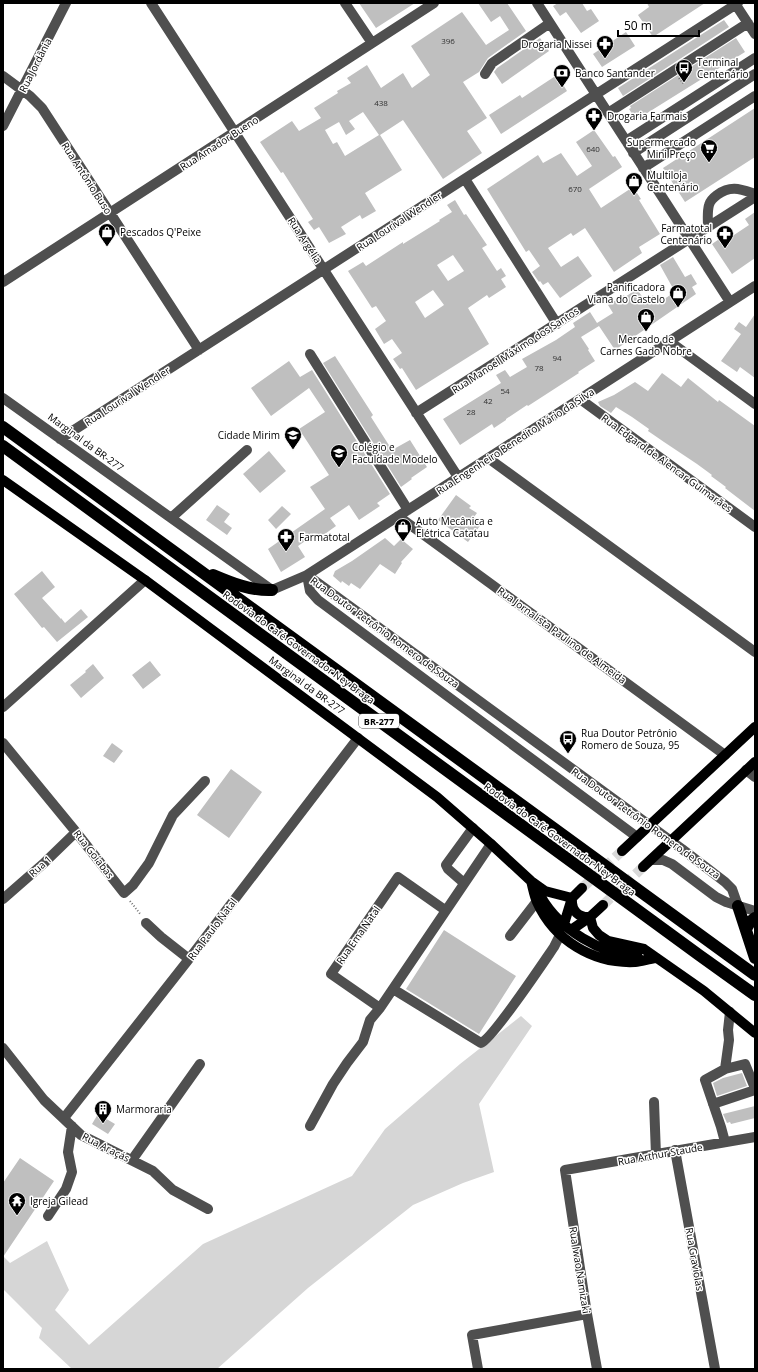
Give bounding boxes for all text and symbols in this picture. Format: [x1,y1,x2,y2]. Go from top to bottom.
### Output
scale bar [618,12,699,38]
text: 50 m [624,17,652,34]
pharmacy icon: Drogaria Nissei [595,34,615,59]
street label: Rua Jordânia [15,35,55,95]
house number: 396 [441,35,455,46]
place label: Drogaria Nissei [521,37,592,51]
place label: Terminal Centenário [697,55,749,81]
bus stop icon: Terminal Centenário [674,58,694,83]
bank icon: Banco Santander [552,63,572,88]
place label: Banco Santander [575,66,655,80]
house number: 438 [374,97,388,108]
pharmacy icon: Drogaria Farmais [584,106,604,131]
place label: Drogaria Farmais [607,109,687,123]
street label: Rua Amador Bueno [177,112,261,174]
place label: Supermercado Mini Preço [627,135,696,161]
supermarket icon: Supermercado Mini Preço [699,138,719,163]
street label: Rua Antônio Buso [58,139,116,217]
house number: 640 [586,143,600,154]
place label: Multiloja Centenário [647,168,699,194]
shop icon: Multiloja Centenário [624,171,644,196]
house number: 670 [568,183,582,194]
street label: Rua Lourival Wendler [353,188,445,254]
street label: Rua Argélia [285,214,325,266]
place label: Farmatotal Centenário [660,221,712,247]
shop icon: Pescados Q'Peixe [97,222,117,247]
pharmacy icon: Farmatotal Centenário [715,224,735,249]
place label: Pescados Q'Peixe [120,225,202,239]
place label: Panificadora Viana do Castelo [588,280,665,306]
shop icon: Panificadora Viana do Castelo [668,283,688,308]
street label: Rua Manoel Máximo dos Santos [449,303,582,396]
shop icon: Mercado de Carnes Gado Nobre [636,307,656,332]
place label: Mercado de Carnes Gado Nobre [600,332,692,358]
house number: 94 [552,352,562,363]
house number: 78 [534,362,544,373]
street label: Rua Lourival Wendler [81,363,173,429]
street label: Rua Engenheiro Benedito Mário da Silva [433,384,597,498]
house number: 54 [500,385,510,396]
house number: 42 [483,395,493,406]
house number: 28 [466,406,476,417]
street label: Marginal da BR-277 [45,410,127,474]
street label: Rua Edgard de Alencar Guimarães [599,411,735,515]
school or university icon: Cidade Mirim [283,425,303,450]
place label: Cidade Mirim [218,428,280,442]
place label: Colégio e Faculdade Modelo [352,440,437,466]
school or university icon: Colégio e Faculdade Modelo [329,443,349,468]
place label: Auto Mecânica e Elétrica Catatau [416,514,493,540]
shop icon: Auto Mecânica e Elétrica Catatau [393,517,413,542]
pharmacy icon: Farmatotal [276,527,296,552]
place label: Farmatotal [299,530,350,544]
street label: Rua Doutor Petrônio Romero de Souza [308,573,462,691]
street label: Rua Jornalista Paulino de Almeida [495,583,629,687]
street label: Rodovia do Café Governador Ney Braga [220,587,378,707]
street label: Marginal da BR-277 [266,653,348,717]
road number: BR-277 [359,714,399,728]
place label: Rua Doutor Petrônio Romero de Souza, 95 [581,726,680,752]
bus stop icon: Rua Doutor Petrônio Romero de Souza, 95 [558,729,578,754]
street label: Rua Doutor Petrônio Romero de Souza [569,764,723,882]
street label: Rodovia do Café Governador Ney Braga [481,779,639,899]
street label: Rua Goiabas [71,827,118,881]
street label: Rua 1 [26,852,54,880]
street label: Rua Paulo Natal [184,895,240,963]
street label: Rua Ema Natal [333,903,383,967]
building icon: Marmoraria [93,1099,113,1124]
place label: Marmoraria [116,1102,172,1116]
street label: Rua Araçás [80,1129,132,1165]
street label: Rua Arthur Staude [617,1140,704,1168]
temple icon: Igreja Gilead [7,1191,27,1216]
place label: Igreja Gilead [30,1194,88,1208]
street label: Rua Iwao Namizaki [566,1225,594,1315]
street label: Rua Graviolas [683,1226,707,1292]

